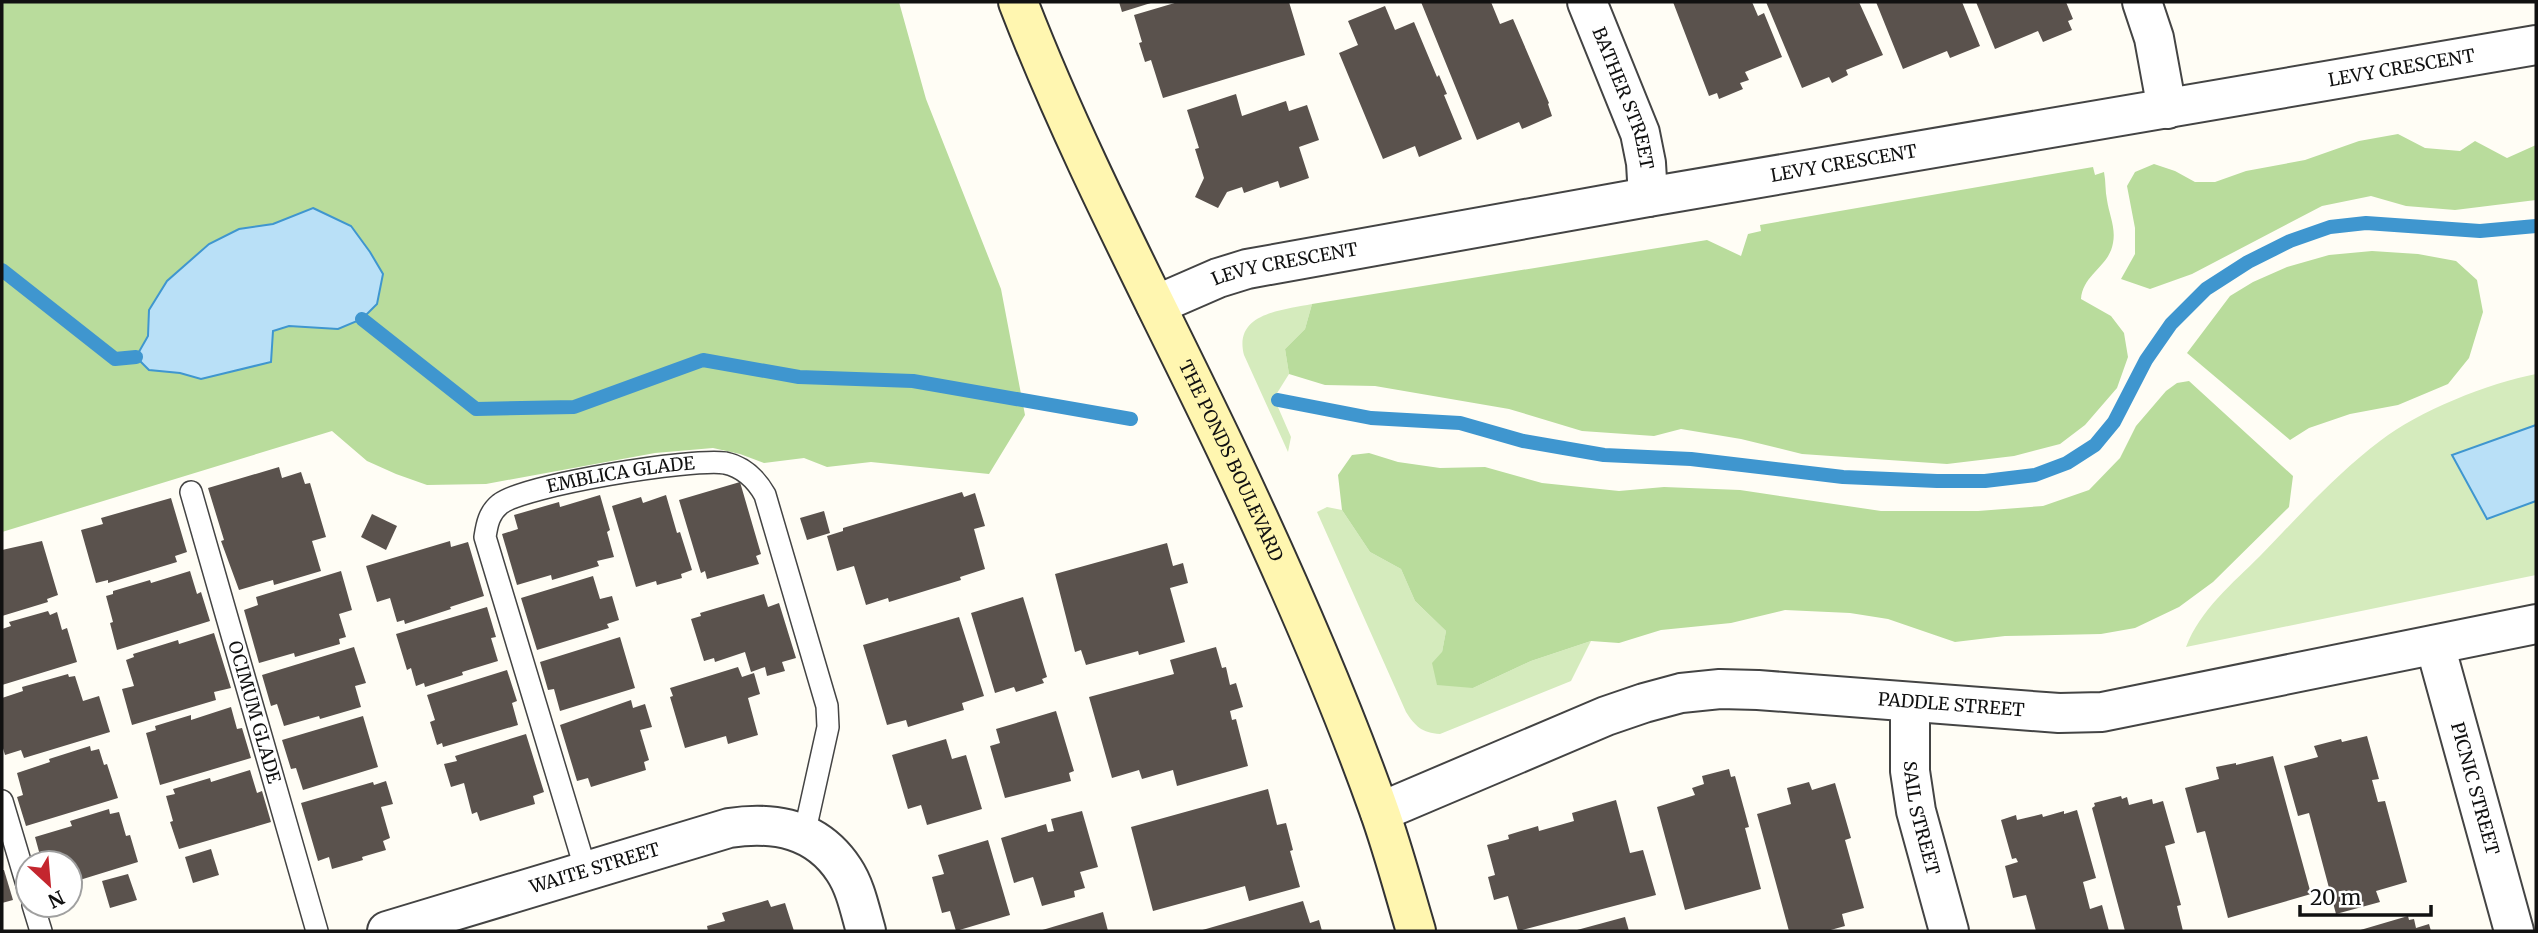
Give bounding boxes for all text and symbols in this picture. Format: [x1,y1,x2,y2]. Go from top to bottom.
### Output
street label: BATHER STREET [1587,23,1659,172]
street label: LEVY CRESCENT [2326,44,2477,91]
street label: LEVY CRESCENT [1769,139,1919,187]
street label: LEVY CRESCENT [1208,237,1360,290]
street label: THE PONDS BOULEVARD [1174,356,1289,565]
street label: EMBLICA GLADE [544,451,696,498]
street label: OCIMUM GLADE [223,638,286,786]
street label: PADDLE STREET [1877,687,2026,721]
street label: PICNIC STREET [2446,720,2505,858]
street label: SAIL STREET [1899,761,1945,878]
street label: WAITE STREET [526,837,663,899]
north arrow [14,849,84,919]
scale bar [2300,874,2431,918]
text: 20 m [2310,884,2362,911]
text: N [44,885,68,913]

